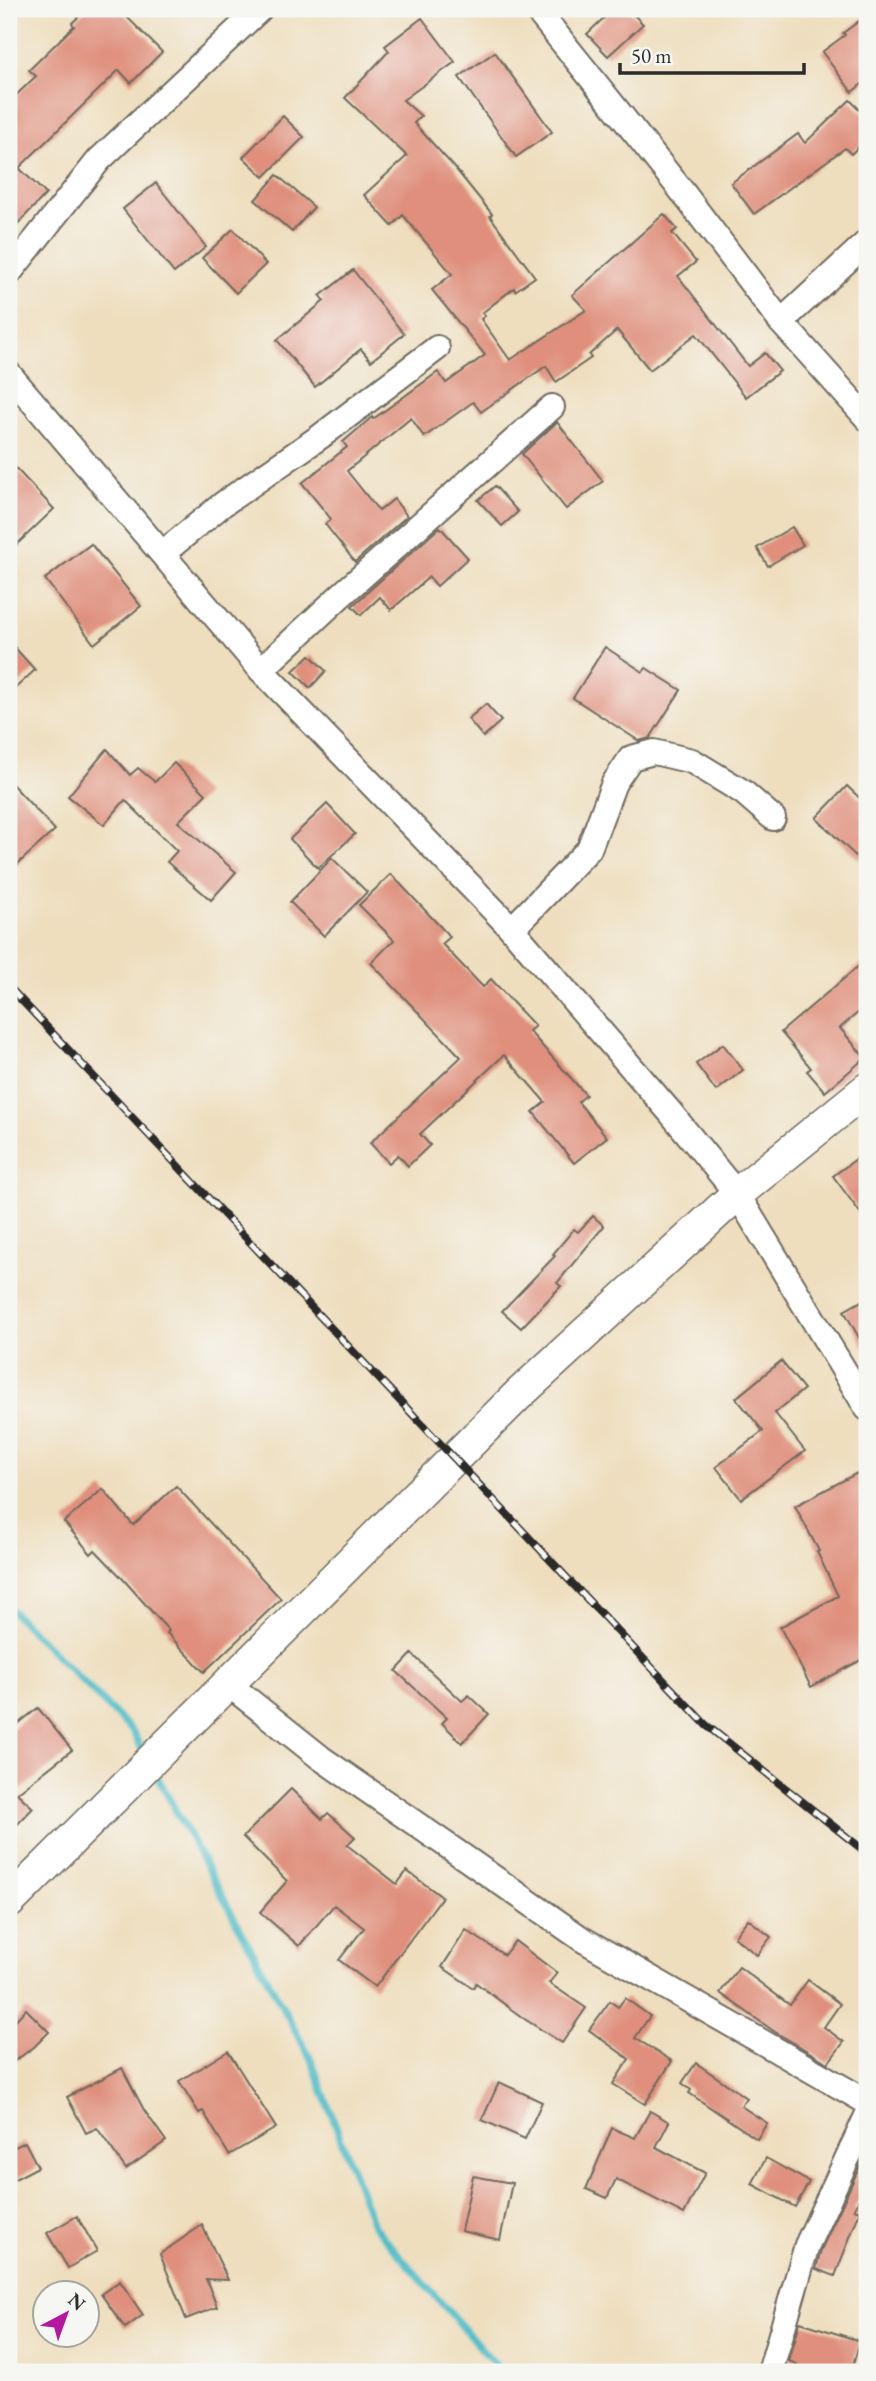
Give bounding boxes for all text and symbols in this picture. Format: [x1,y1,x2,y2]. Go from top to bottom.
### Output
scale bar [620,32,804,76]
text: 50 m [631,42,672,69]
north arrow [32,2280,102,2350]
text: N [63,2287,91,2316]

